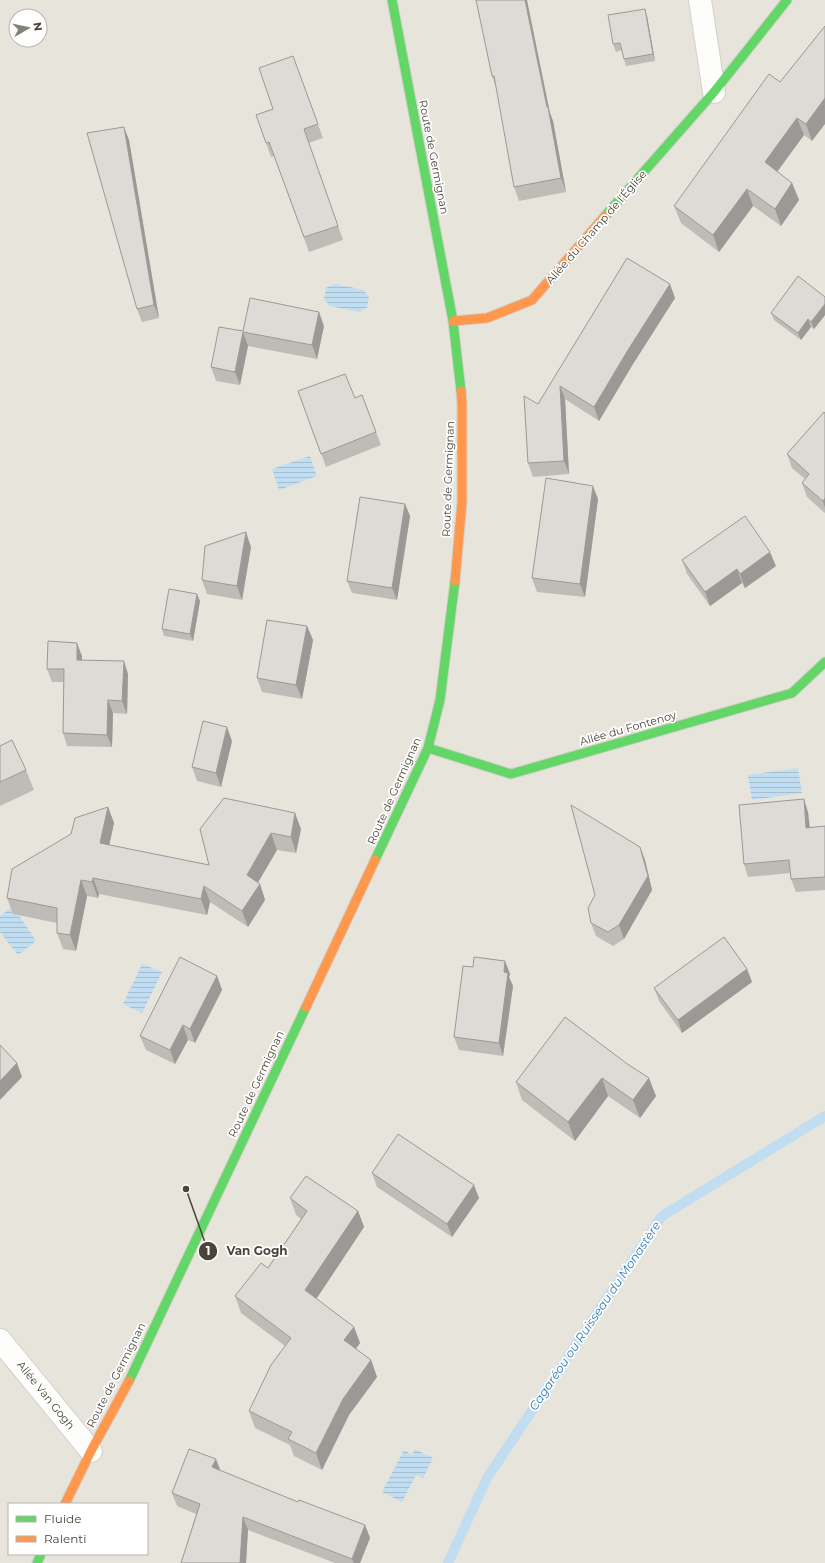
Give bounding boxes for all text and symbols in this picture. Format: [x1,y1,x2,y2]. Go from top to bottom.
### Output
north arrow [8,8,48,48]
text: N [30,21,45,32]
street label: Route de Germignan [416,99,452,215]
street label: Allée du Champ de l'Église [543,167,650,287]
street label: Route de Germignan [439,421,457,537]
street label: Allée du Fontenoy [578,708,678,748]
street label: Route de Germignan [364,735,424,847]
street label: Route de Germignan [225,1028,287,1140]
water label: Cagaréou ou Ruisseau du Monastère [526,1218,664,1413]
callout: Van Gogh [198,1239,295,1263]
text: 1 [206,1243,210,1258]
text: Van Gogh [225,1243,288,1258]
street label: Route de Germignan [83,1320,149,1430]
street label: Allée Van Gogh [14,1358,78,1432]
legend [8,1503,148,1555]
text: Fluide [44,1511,82,1526]
text: Ralenti [44,1531,86,1546]

